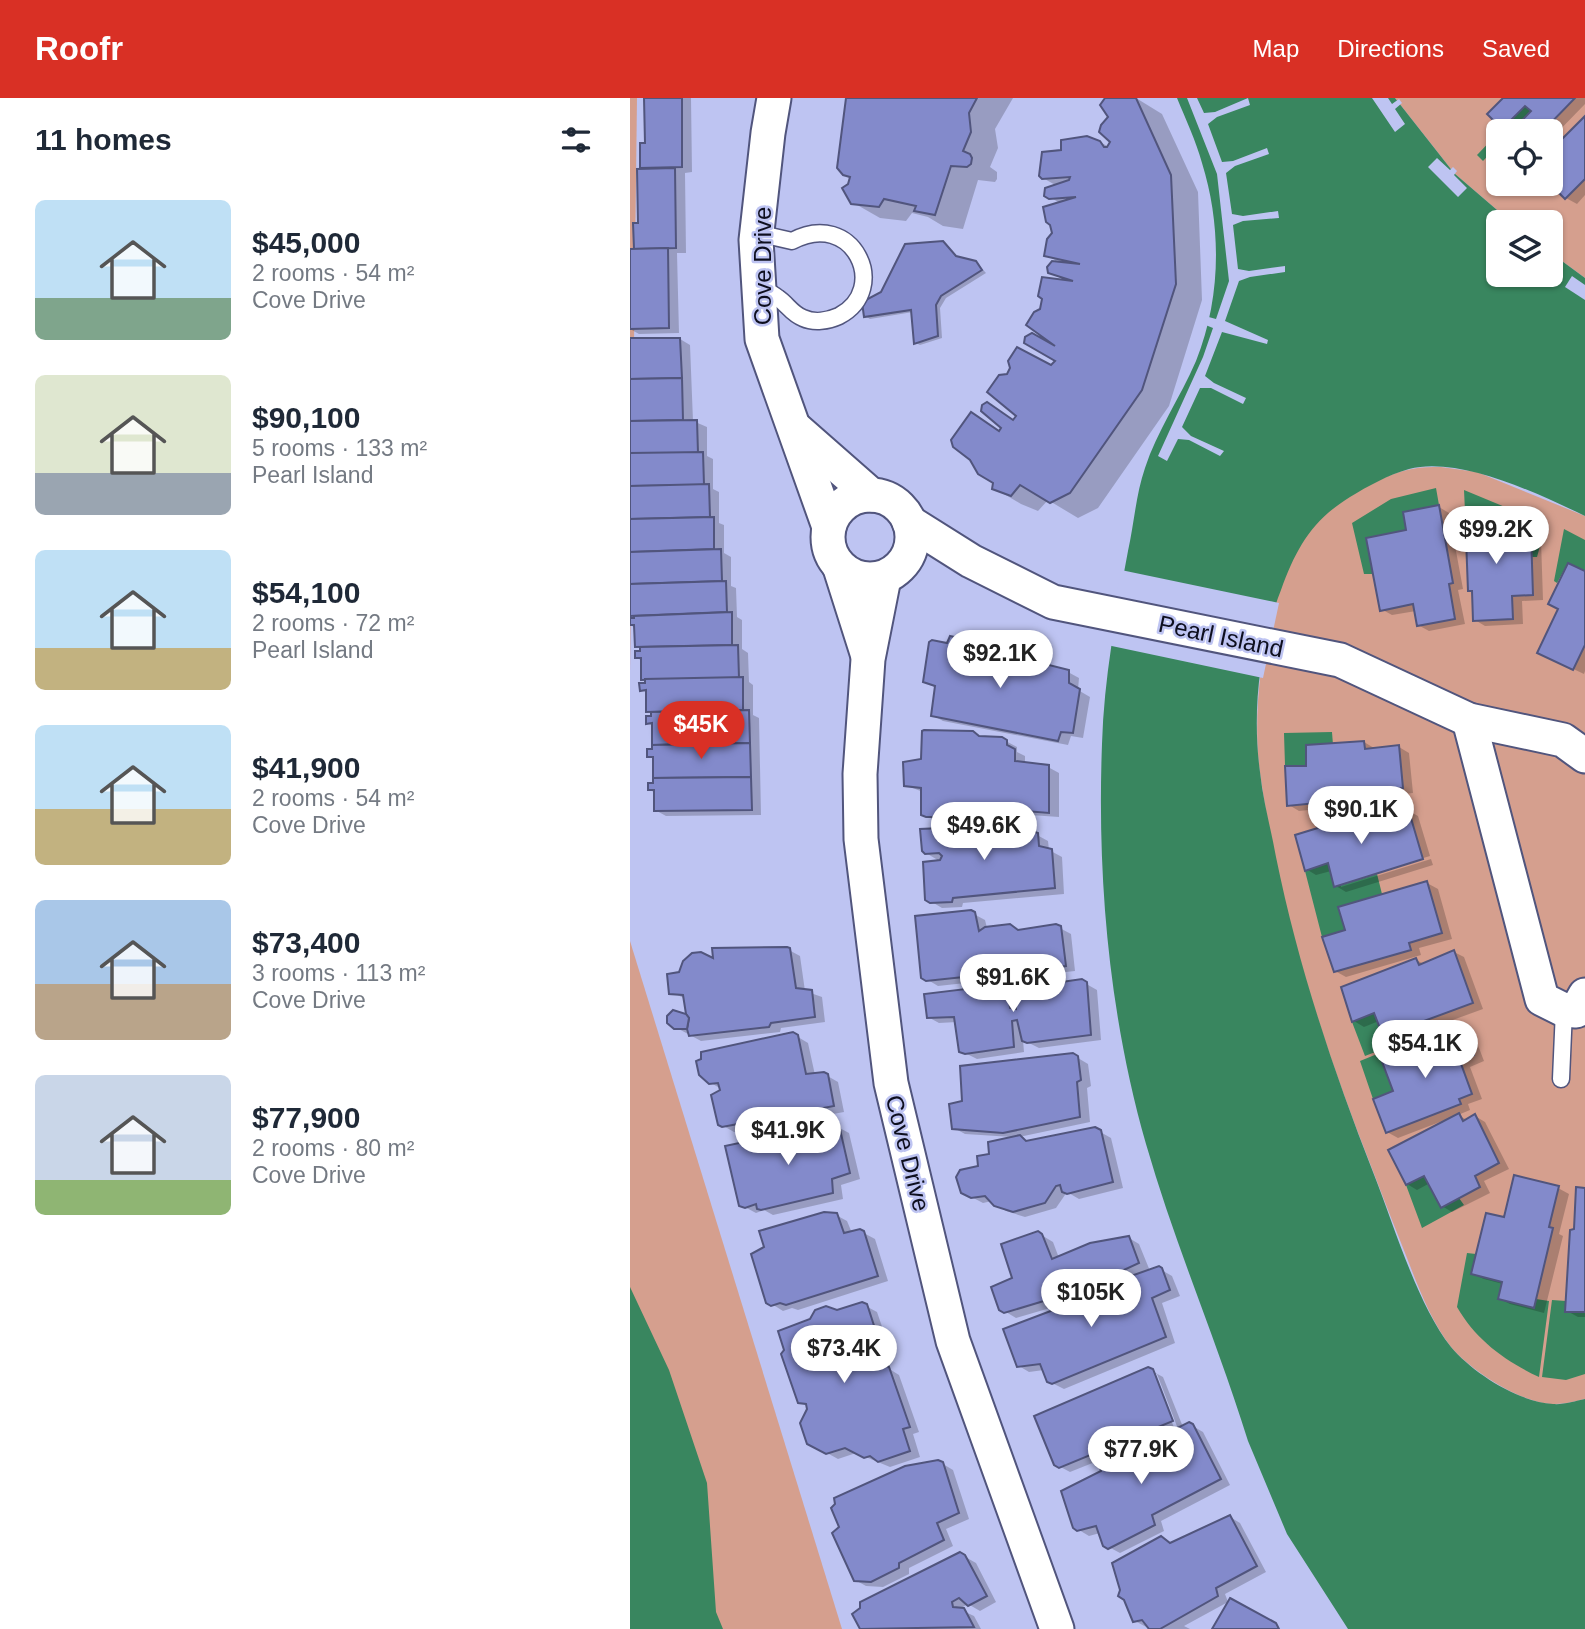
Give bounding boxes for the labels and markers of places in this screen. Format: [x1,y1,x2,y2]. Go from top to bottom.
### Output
pin: $99.2K [1439,506,1553,566]
pin: $92.1K [943,630,1057,690]
pin: $45K [660,702,742,761]
pin: $90.1K [1304,786,1418,846]
pin: $49.6K [927,802,1041,862]
pin: $91.6K [956,954,1070,1014]
pin: $54.1K [1368,1020,1482,1080]
pin: $41.9K [731,1108,845,1167]
pin: $105K [1042,1270,1140,1329]
pin: $73.4K [787,1326,901,1385]
pin: $77.9K [1084,1426,1198,1486]

